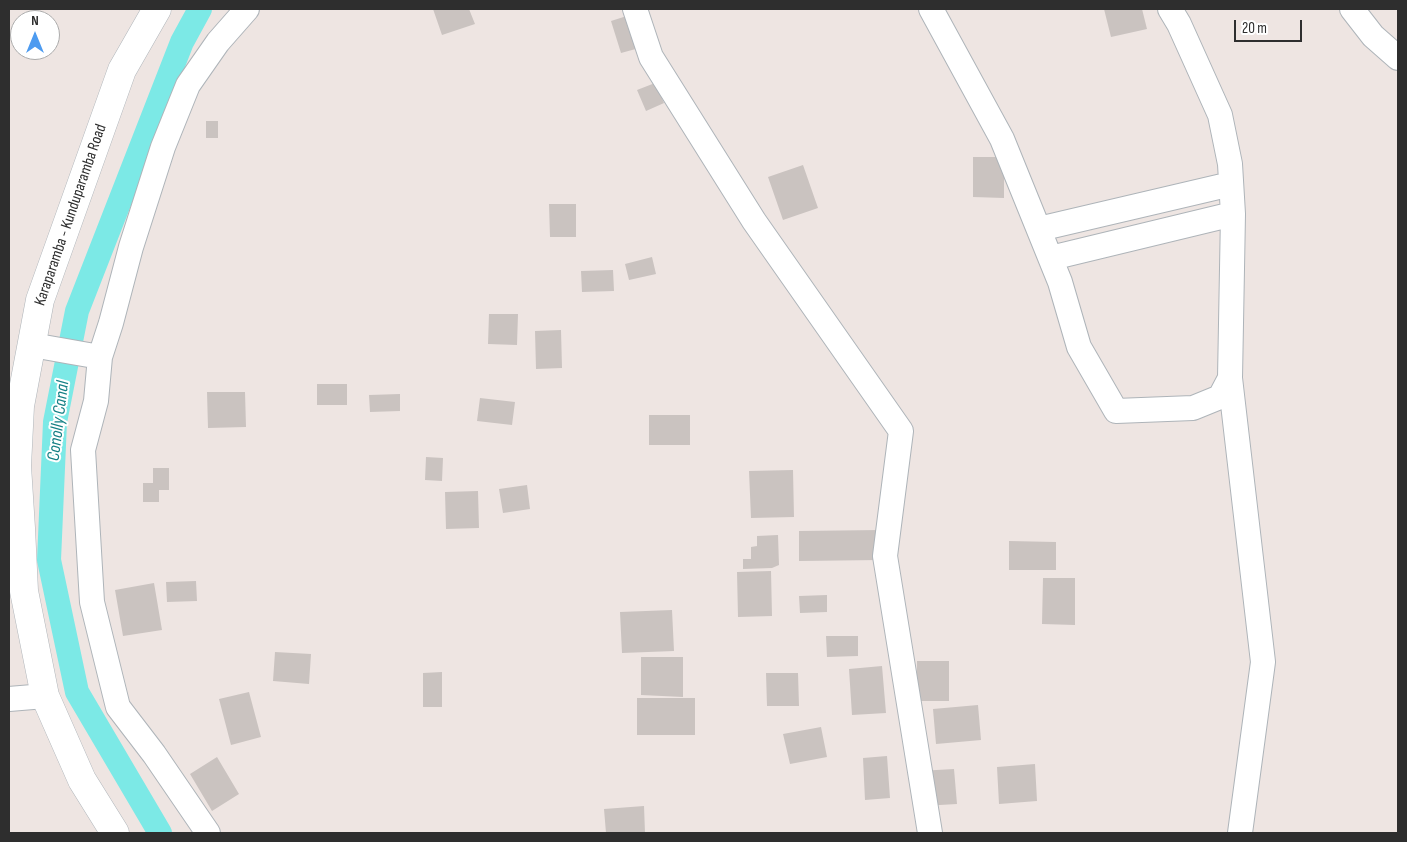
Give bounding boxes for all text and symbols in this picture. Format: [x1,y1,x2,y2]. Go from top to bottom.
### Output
north arrow [10,10,60,60]
scale bar [1237,10,1304,42]
text: N [31,12,39,29]
text: 20 m [1242,19,1267,38]
street label: Karaparamba - Kunduparamba Road [31,122,111,308]
water label: Conolly Canal [43,380,75,462]

